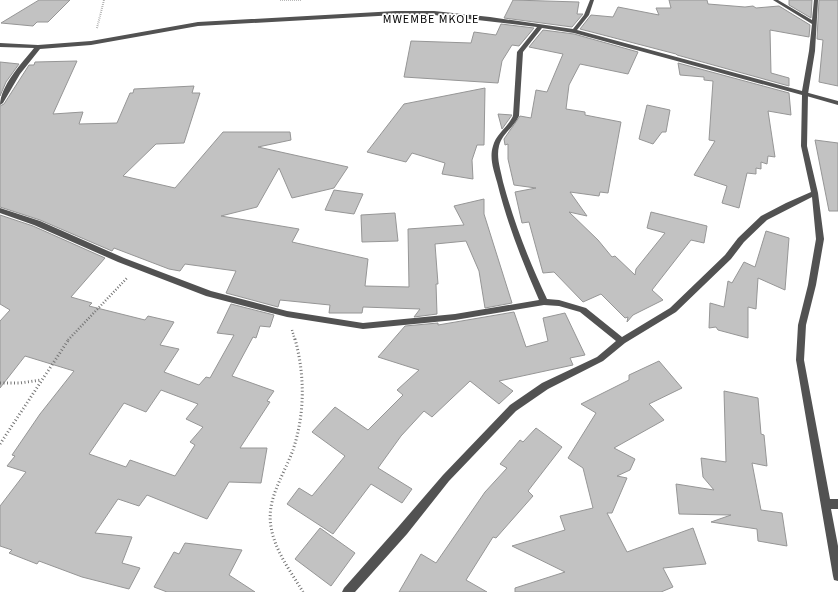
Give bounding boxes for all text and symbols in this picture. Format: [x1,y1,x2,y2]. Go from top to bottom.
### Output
district label: MWEMBE MKOLE [383,11,479,28]

